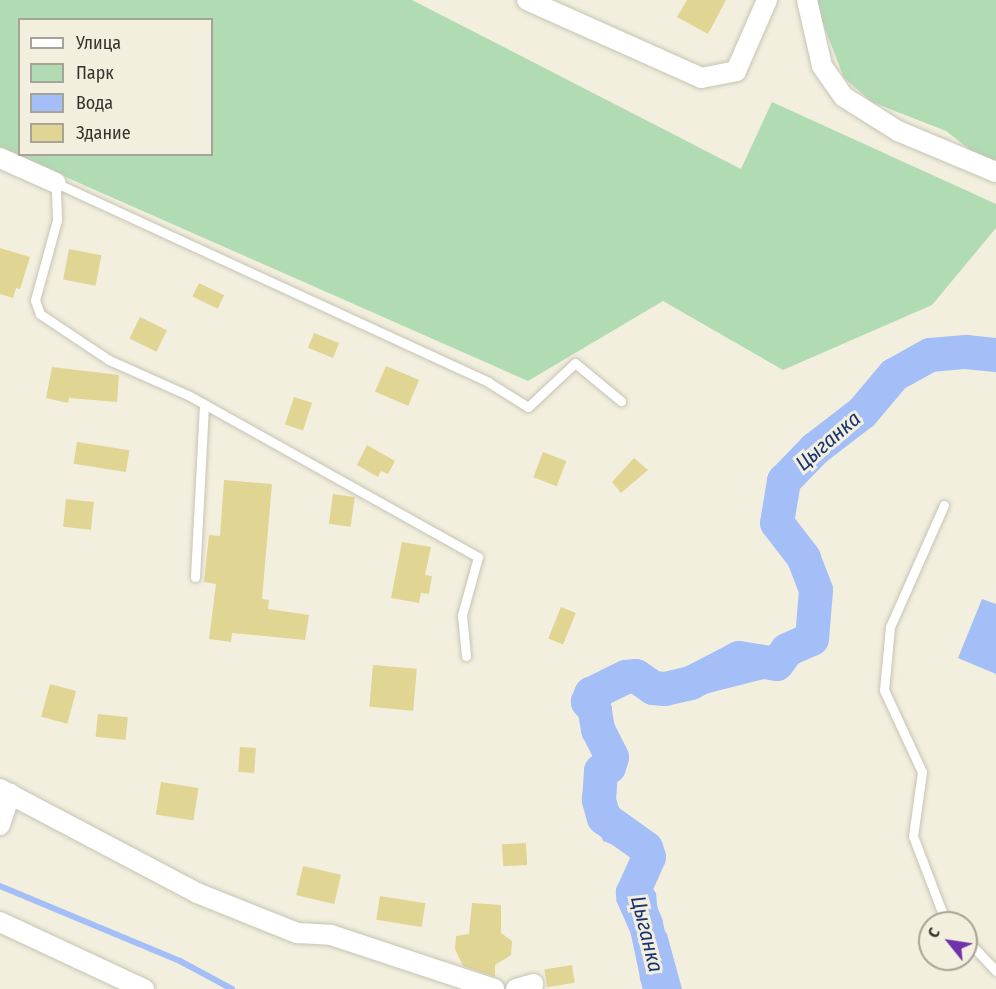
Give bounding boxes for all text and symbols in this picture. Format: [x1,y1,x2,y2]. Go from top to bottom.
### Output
legend [18,18,213,156]
text: Улица [76,32,121,54]
text: Парк [76,62,114,84]
text: Вода [76,92,113,114]
text: Здание [76,122,131,144]
water label: Цыганка [790,406,866,476]
water label: Цыганка [625,893,669,975]
north arrow [918,911,978,971]
text: С [923,924,944,941]

